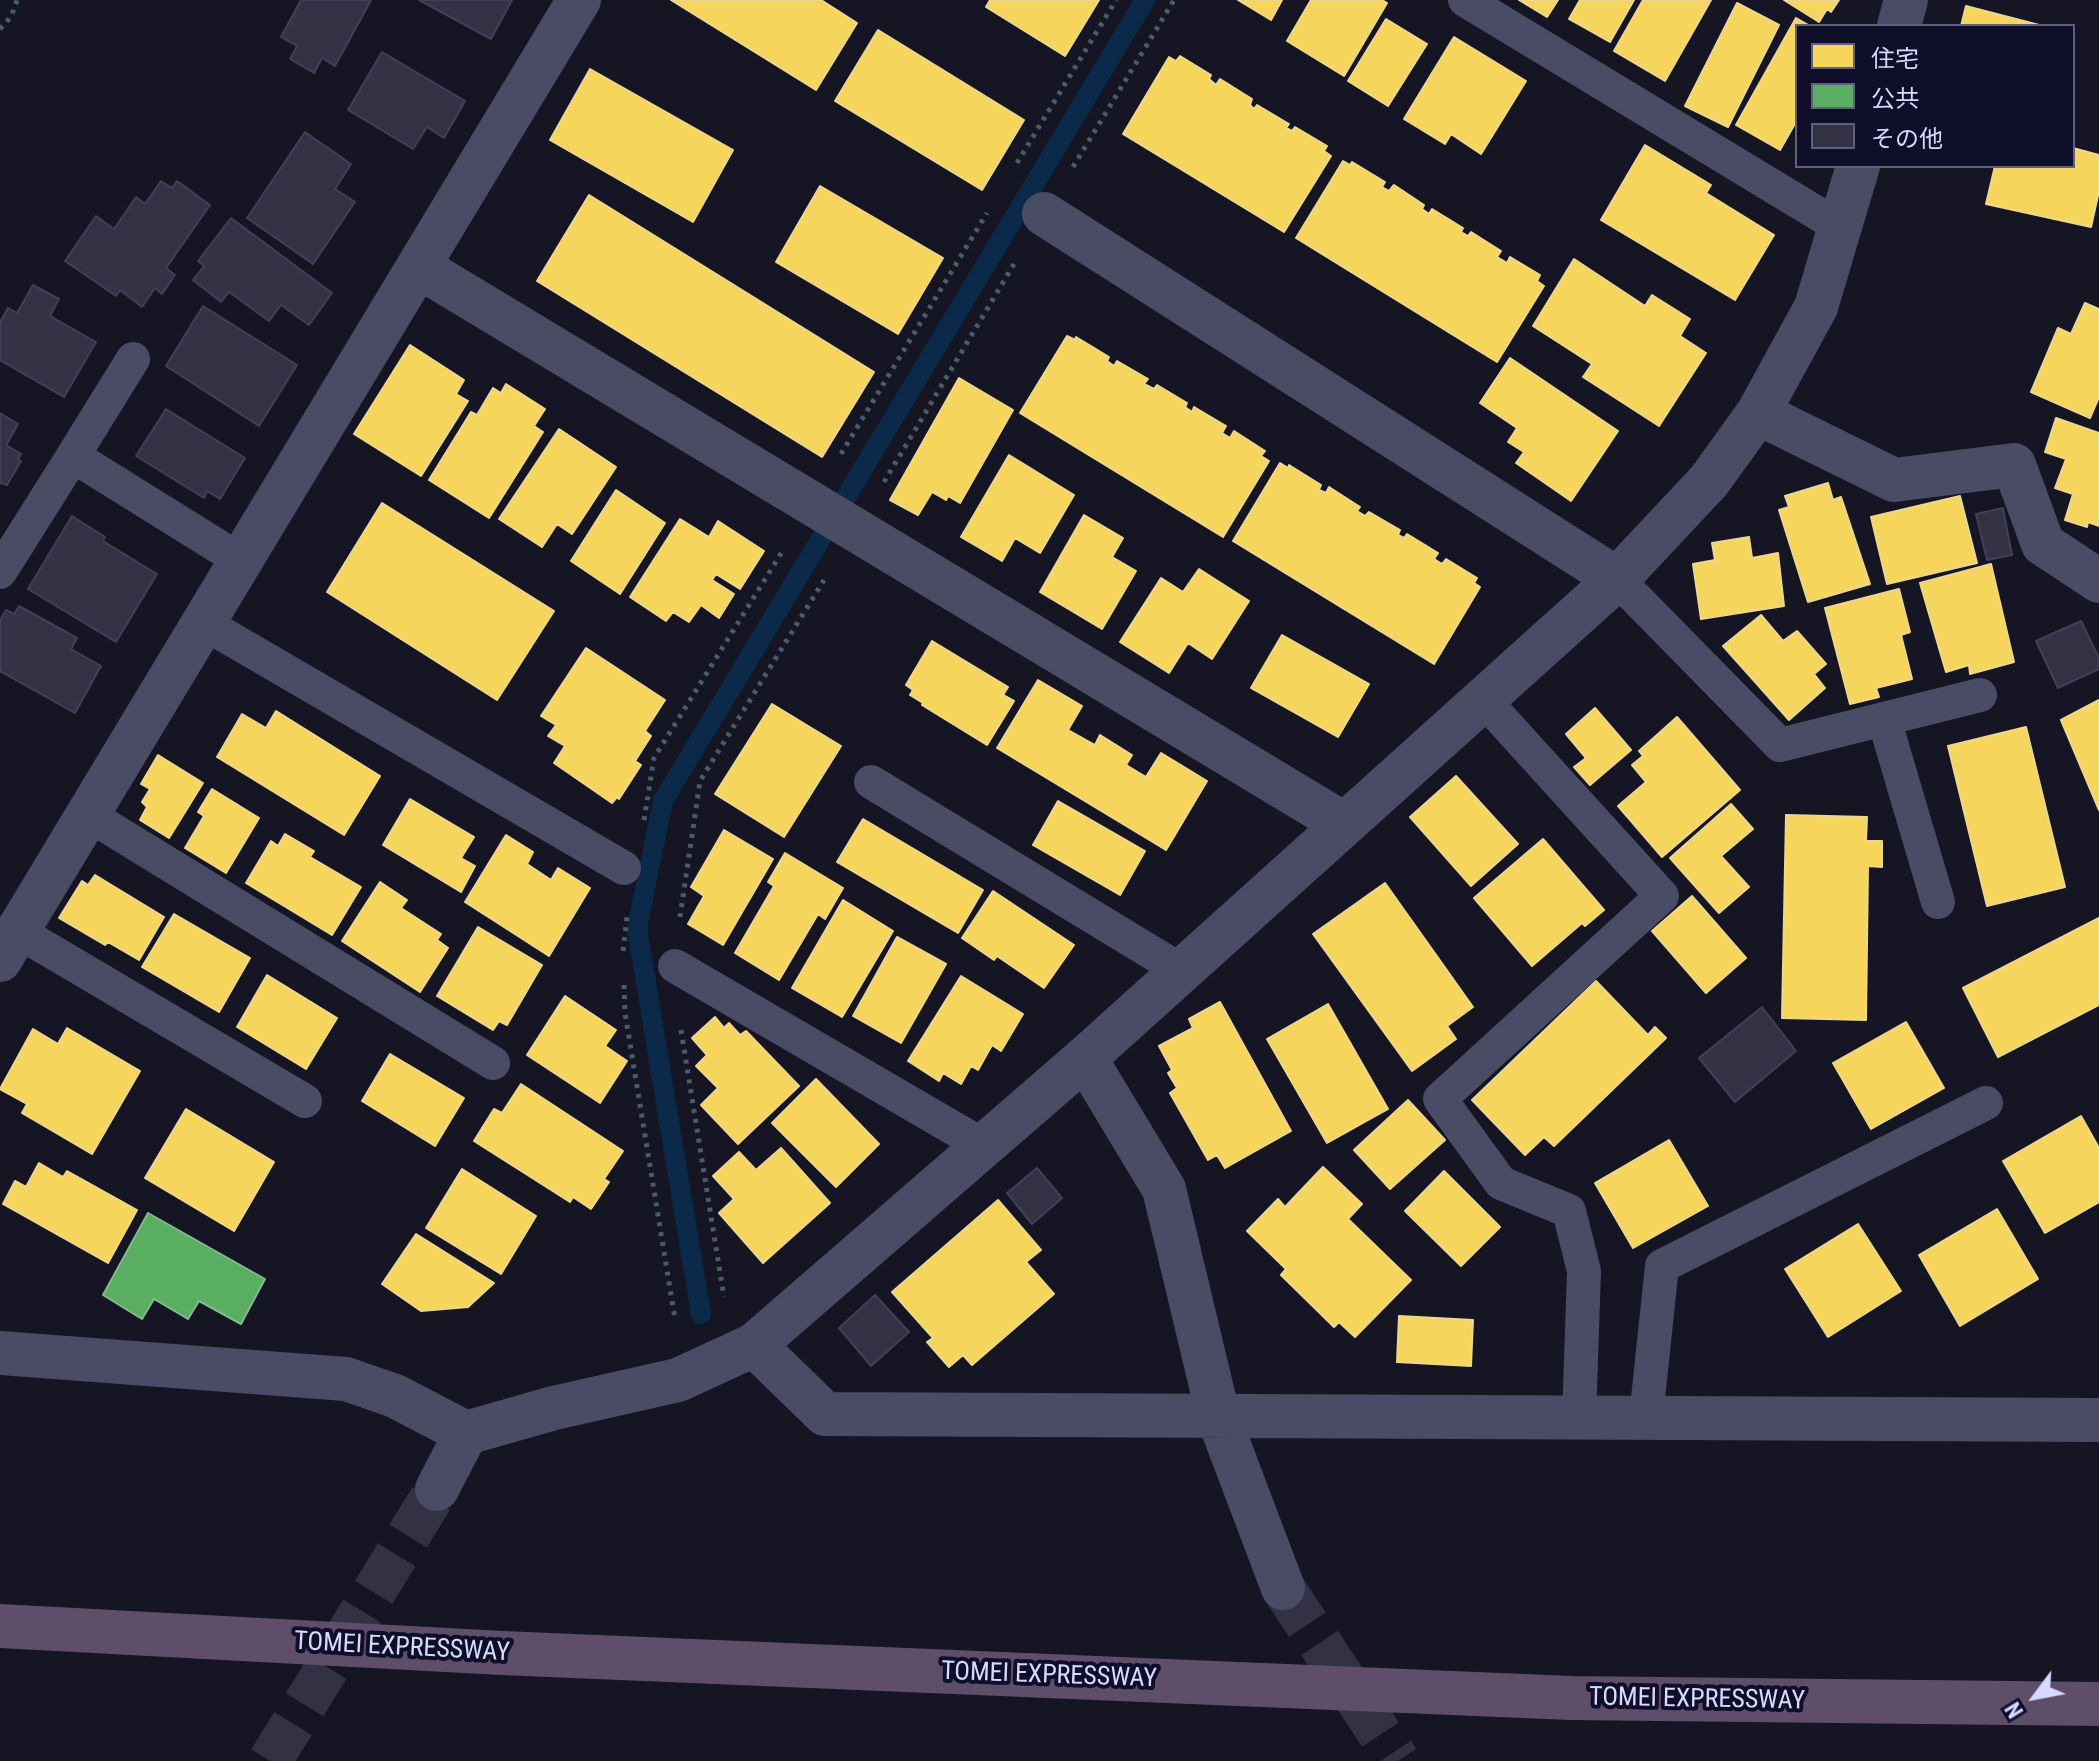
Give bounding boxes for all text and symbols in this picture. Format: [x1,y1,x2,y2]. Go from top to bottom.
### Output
legend [1795,24,2075,168]
text: 住宅 [1871,45,1919,73]
text: 公共 [1871,85,1919,113]
text: その他 [1871,125,1943,153]
street label: TOMEI EXPRESSWAY [293,1627,511,1669]
street label: TOMEI EXPRESSWAY [941,1657,1157,1695]
north arrow [1995,1657,2075,1737]
street label: TOMEI EXPRESSWAY [1589,1683,1805,1717]
text: N [2000,1698,2028,1722]

